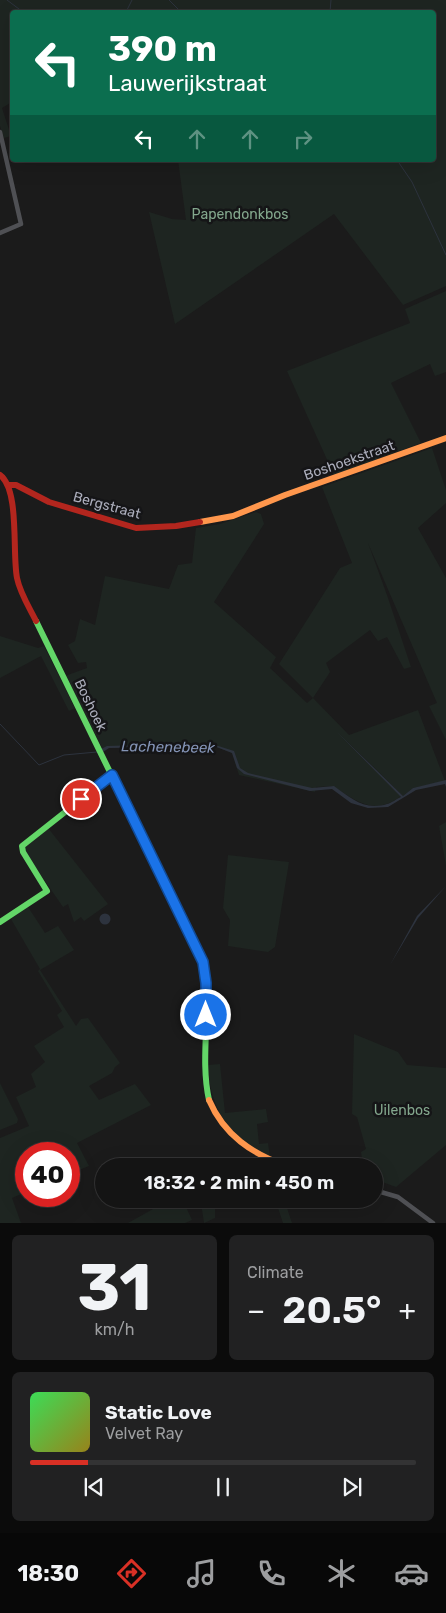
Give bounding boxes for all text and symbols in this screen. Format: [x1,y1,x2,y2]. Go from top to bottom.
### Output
text: 390 m [108,28,217,70]
icon: left [25,30,90,95]
text: Lauwerijkstraat [108,70,267,97]
icon: left [130,125,158,153]
icon: ahead [183,125,211,153]
icon: ahead [236,125,264,153]
icon: right [289,125,317,153]
park label: Papendonkbos [192,206,288,223]
street label: Boshoekstraat [302,437,397,484]
street label: Bergstraat [71,488,143,523]
street label: Boshoek [71,676,111,735]
water label: Lachenebeek [121,737,215,757]
pin [60,778,102,820]
icon: arrive [67,785,95,813]
position arrow [179,988,231,1040]
park label: Uilenbos [374,1102,430,1119]
speed limit sign: 40 [15,1142,80,1207]
text: 18:32 · 2 min · 450 m [144,1171,334,1194]
text: 31 [77,1249,152,1326]
text: Climate [247,1263,304,1282]
text: 20.5° [282,1287,381,1333]
text: − [247,1294,265,1327]
text: + [399,1294,416,1327]
text: km/h [95,1320,134,1339]
text: Static Love [105,1401,212,1424]
text: Velvet Ray [105,1424,183,1443]
icon: previous [80,1473,108,1501]
icon: pause [209,1473,237,1501]
icon: next [338,1473,366,1501]
icon: directions [114,1556,149,1591]
icon: music [184,1556,219,1591]
icon: phone [254,1556,289,1591]
icon: climate [324,1556,359,1591]
icon: car [394,1556,429,1591]
text: 18:30 [17,1560,79,1587]

